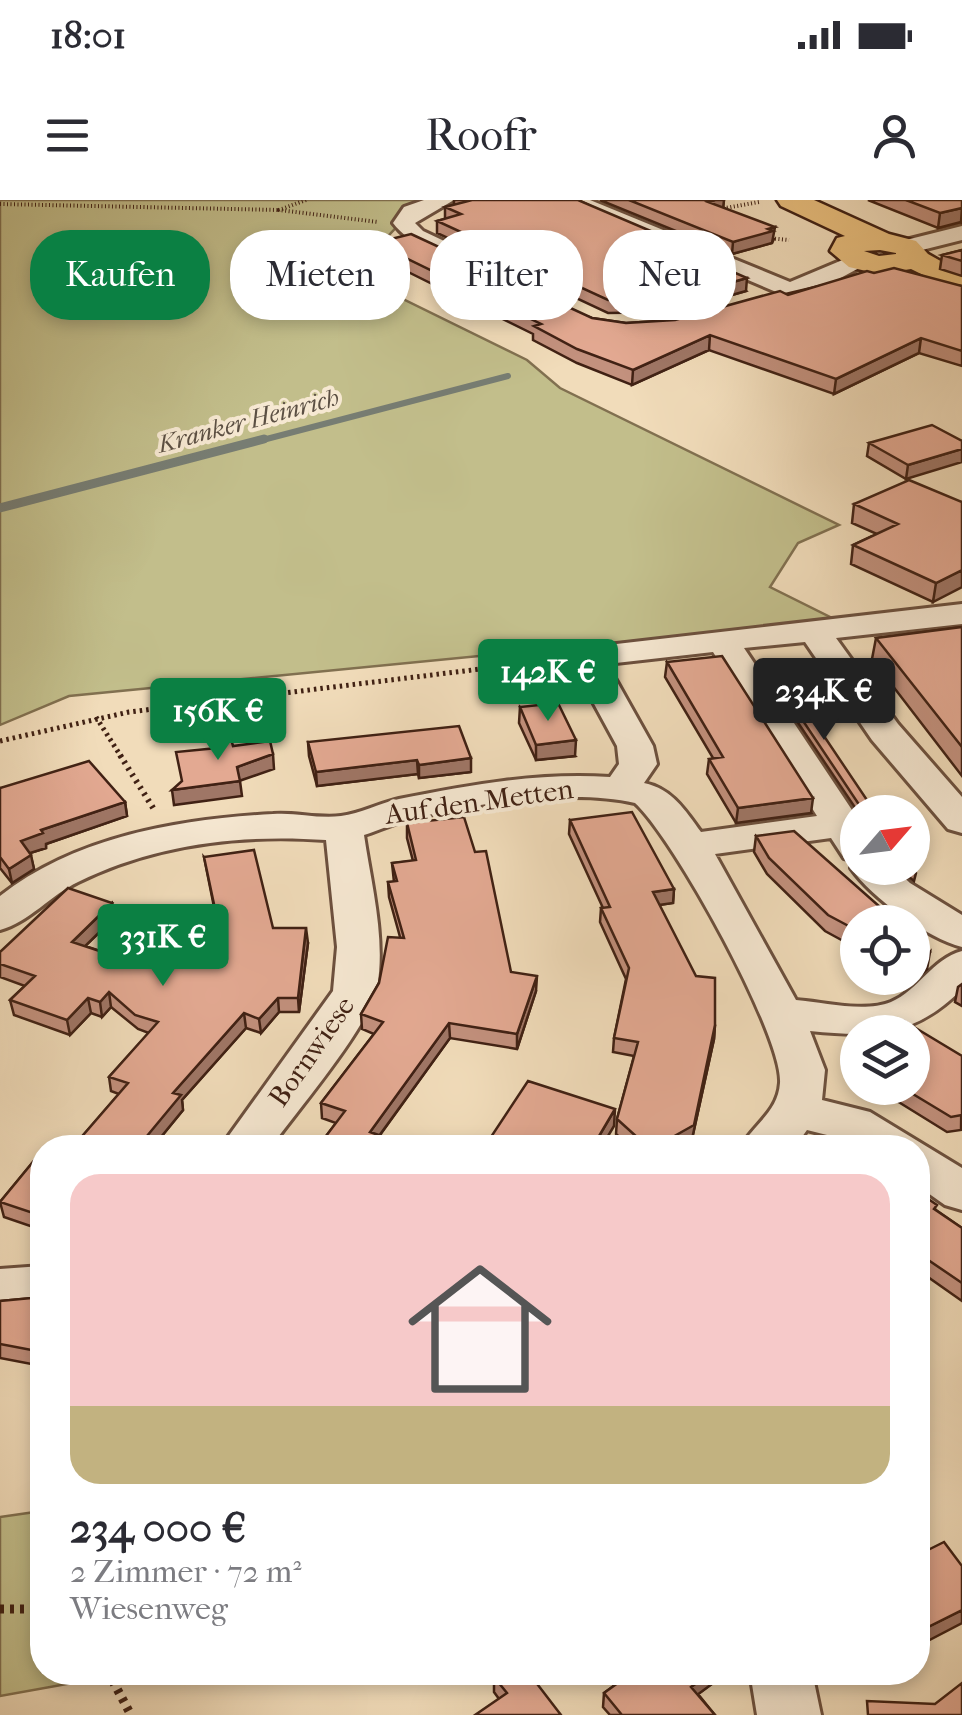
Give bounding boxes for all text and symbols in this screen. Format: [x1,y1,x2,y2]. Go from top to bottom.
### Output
text: 18:01 [50,13,126,58]
icon: menu [40,108,95,163]
icon: person [867,108,922,163]
text: Roofr [425,109,537,162]
chip: Kaufen [30,230,210,320]
chip: Mieten [230,230,410,320]
chip: Filter [430,230,583,320]
chip: Neu [603,230,736,320]
water label: Kranker Heinrich [152,382,342,459]
pin: 142K € [467,639,629,724]
text: 142K € [500,653,596,690]
pin: 234K € [743,658,905,743]
text: 234K € [775,672,873,709]
pin: 156K € [137,678,299,763]
text: 156K € [172,692,264,729]
street label: Auf den Metten [382,772,575,831]
north arrow [840,795,930,885]
map controls [840,795,930,1105]
pin: 331K € [82,904,244,989]
button: locate [840,905,930,995]
text: 331K € [120,918,206,955]
street label: Bornwiese [262,990,361,1113]
button: layers [840,1015,930,1105]
icon: home [390,1239,570,1419]
text: 234 000 € [70,1504,246,1553]
text: 2 Zimmer · 72 m² [70,1553,301,1590]
text: Wiesenweg [70,1590,228,1627]

